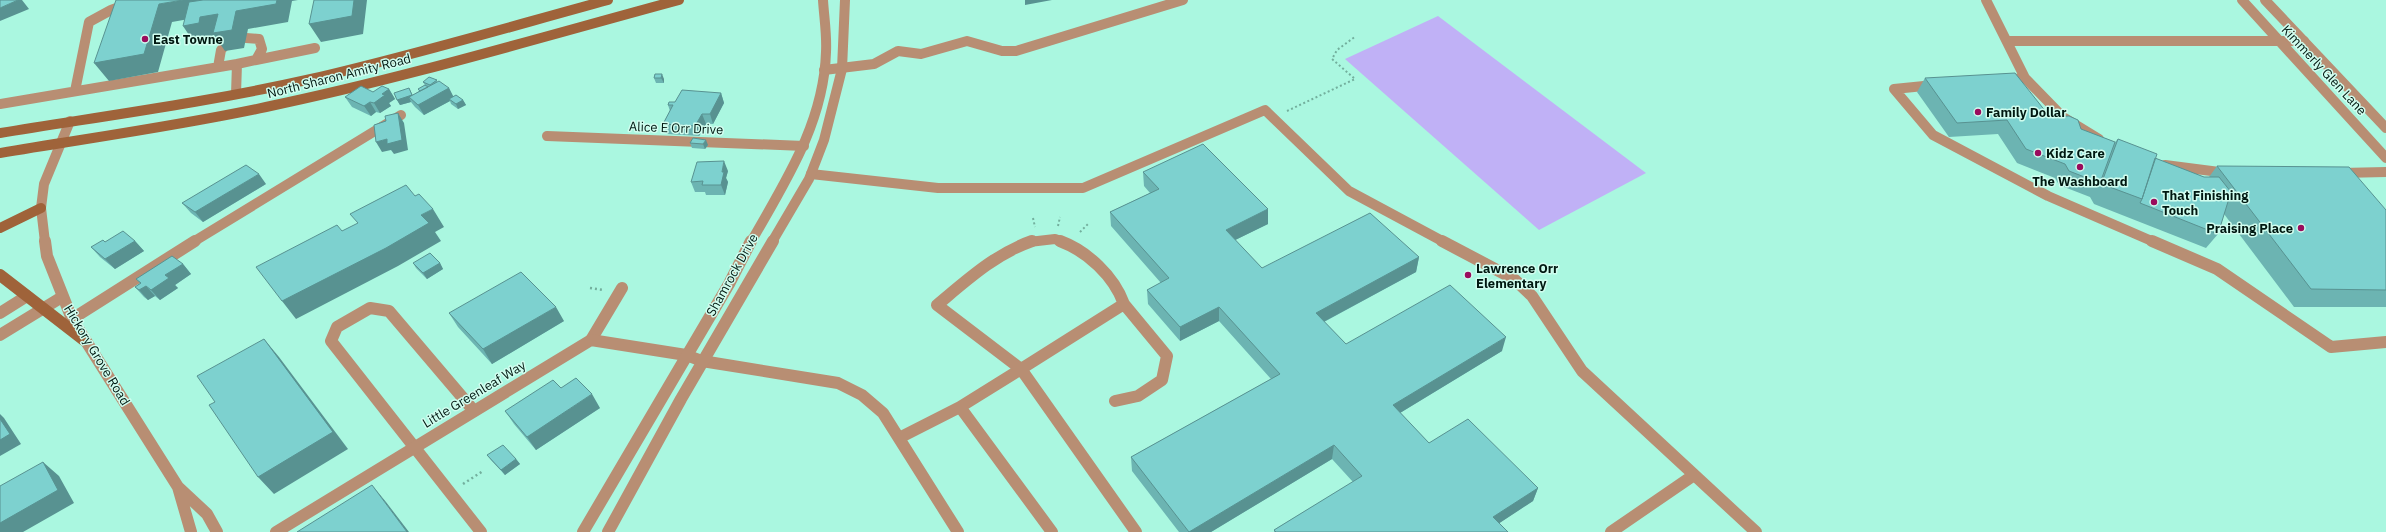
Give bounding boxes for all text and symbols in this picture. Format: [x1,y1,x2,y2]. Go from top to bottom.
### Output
street label: Kimmerly Glen Lane [2278,21,2370,119]
place label: East Towne [153,31,223,48]
marker: East Towne [140,34,150,44]
street label: North Sharon Amity Road [265,50,413,102]
place label: Family Dollar [1986,104,2067,121]
marker: Family Dollar [1973,107,1983,117]
street label: Alice E Orr Drive [629,118,723,138]
place label: Kidz Care [2046,145,2105,162]
marker: Kidz Care [2033,148,2043,158]
marker: The Washboard [2075,162,2085,172]
place label: The Washboard [2032,173,2128,190]
place label: That Finishing Touch [2162,187,2249,219]
marker: That Finishing Touch [2149,197,2159,207]
place label: Praising Place [2206,220,2293,237]
marker: Praising Place [2296,223,2306,233]
street label: Shamrock Drive [702,231,762,319]
place label: Lawrence Orr Elementary [1476,260,1558,292]
marker: Lawrence Orr Elementary [1463,270,1473,280]
street label: Hickory Grove Road [60,301,134,409]
street label: Little Greenleaf Way [419,356,529,432]

